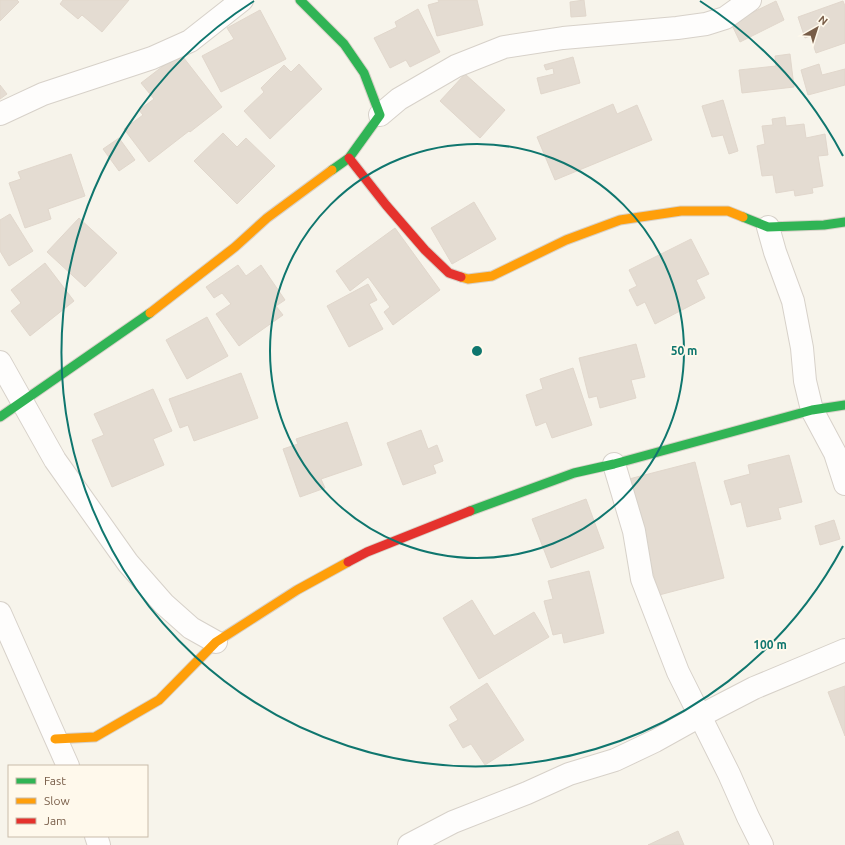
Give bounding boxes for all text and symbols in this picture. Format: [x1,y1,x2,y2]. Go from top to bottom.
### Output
north arrow [797,8,837,48]
text: N [816,13,830,27]
centre of rings [470,344,484,358]
text: 50 m [671,344,697,357]
text: 100 m [753,638,787,651]
legend [8,765,148,837]
text: Fast [44,774,66,787]
text: Slow [44,794,70,807]
text: Jam [44,814,66,827]

